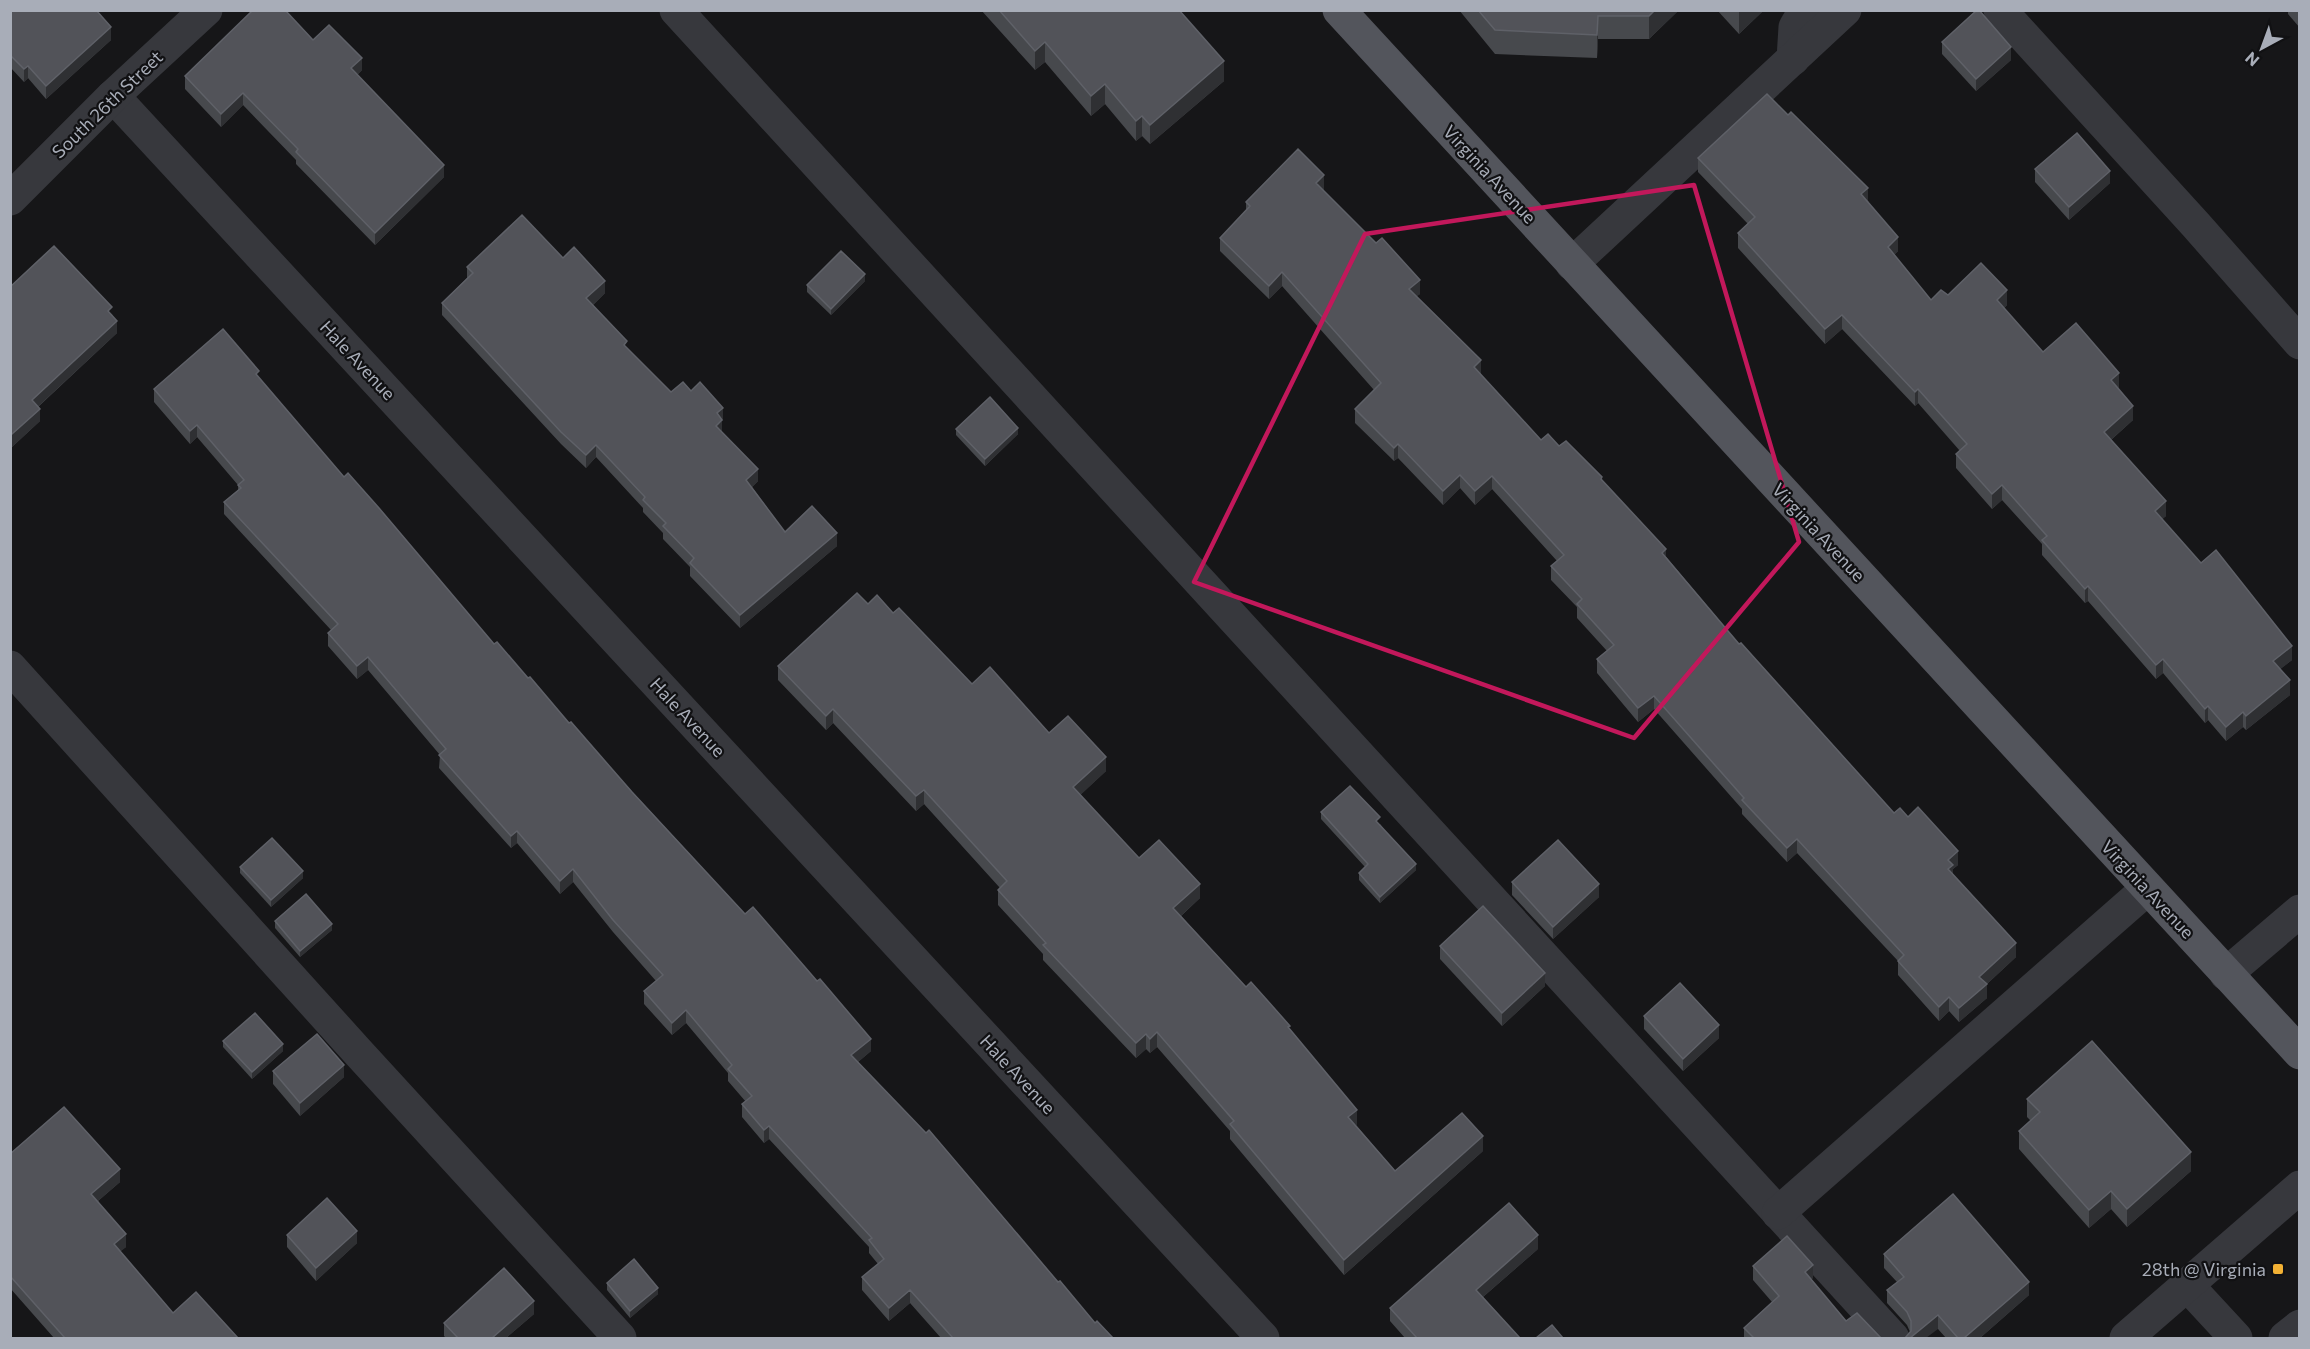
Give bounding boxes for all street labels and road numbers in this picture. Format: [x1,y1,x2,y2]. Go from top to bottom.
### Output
street label: South 26th Street [47,46,167,162]
street label: Virginia Avenue [1439,120,1541,228]
street label: Hale Avenue [316,316,400,404]
street label: Virginia Avenue [1768,478,1870,586]
street label: Hale Avenue [646,673,730,761]
street label: Virginia Avenue [2097,835,2199,943]
street label: Hale Avenue [976,1030,1060,1118]

